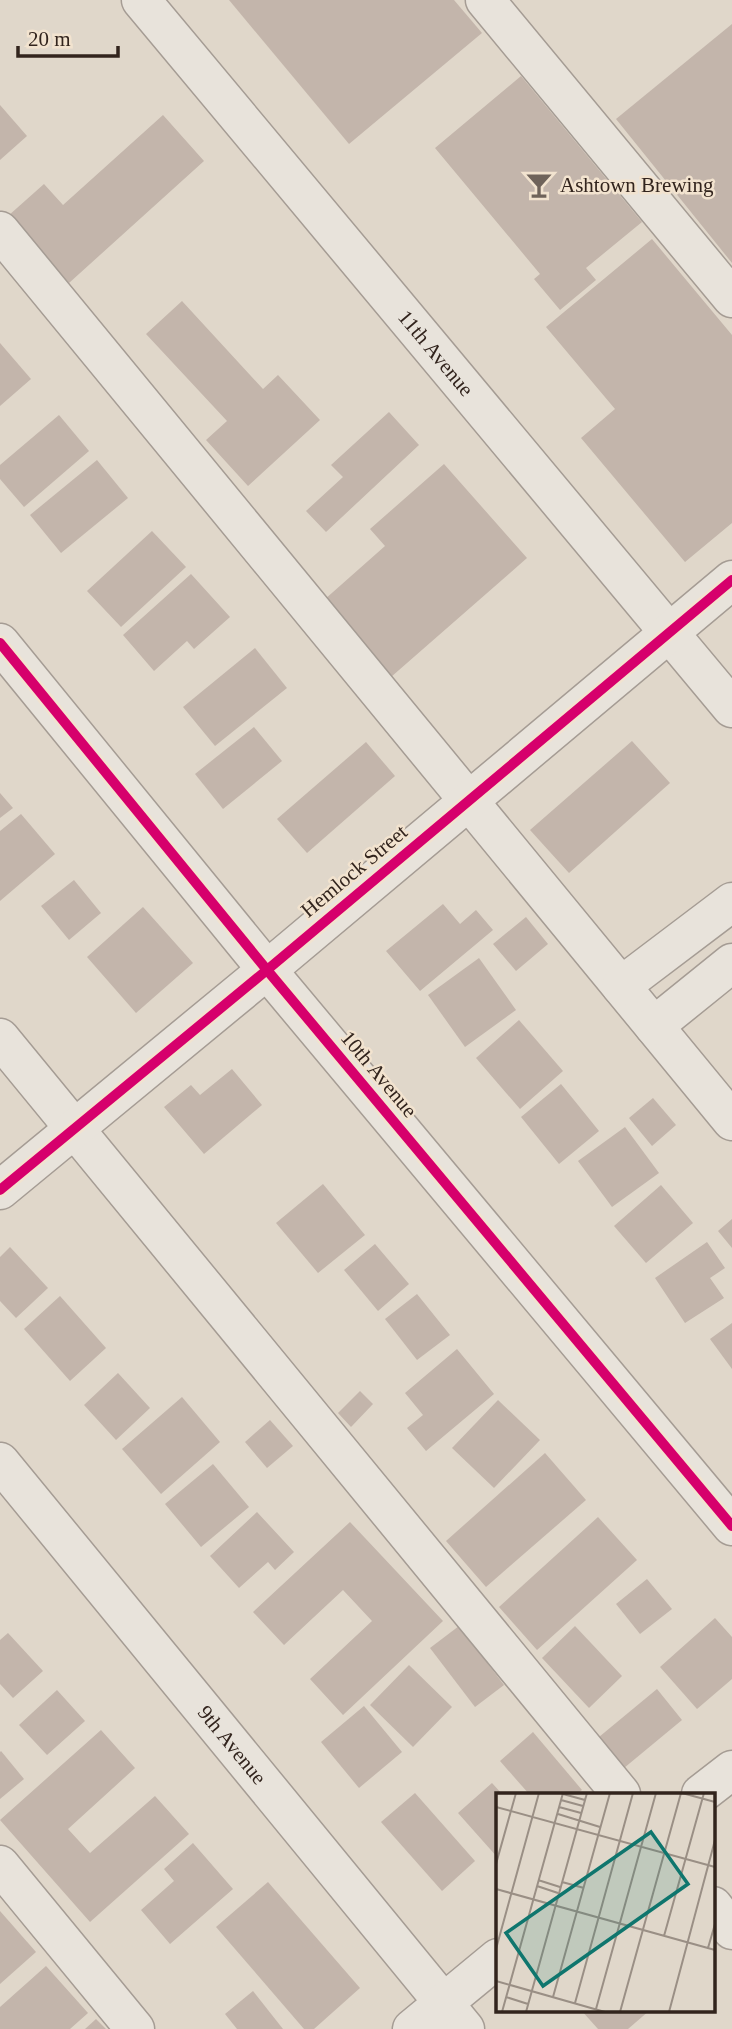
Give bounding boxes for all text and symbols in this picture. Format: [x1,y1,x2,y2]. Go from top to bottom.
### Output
scale bar [18,14,117,58]
text: 20 m [28,27,71,51]
bar icon: Ashtown Brewing [524,170,554,200]
place label: Ashtown Brewing [560,173,714,197]
street label: 11th Avenue [393,305,478,401]
street label: Hemlock Street [296,820,412,922]
street label: 10th Avenue [336,1026,422,1122]
street label: 9th Avenue [193,1701,271,1789]
inset map [496,1793,714,2011]

